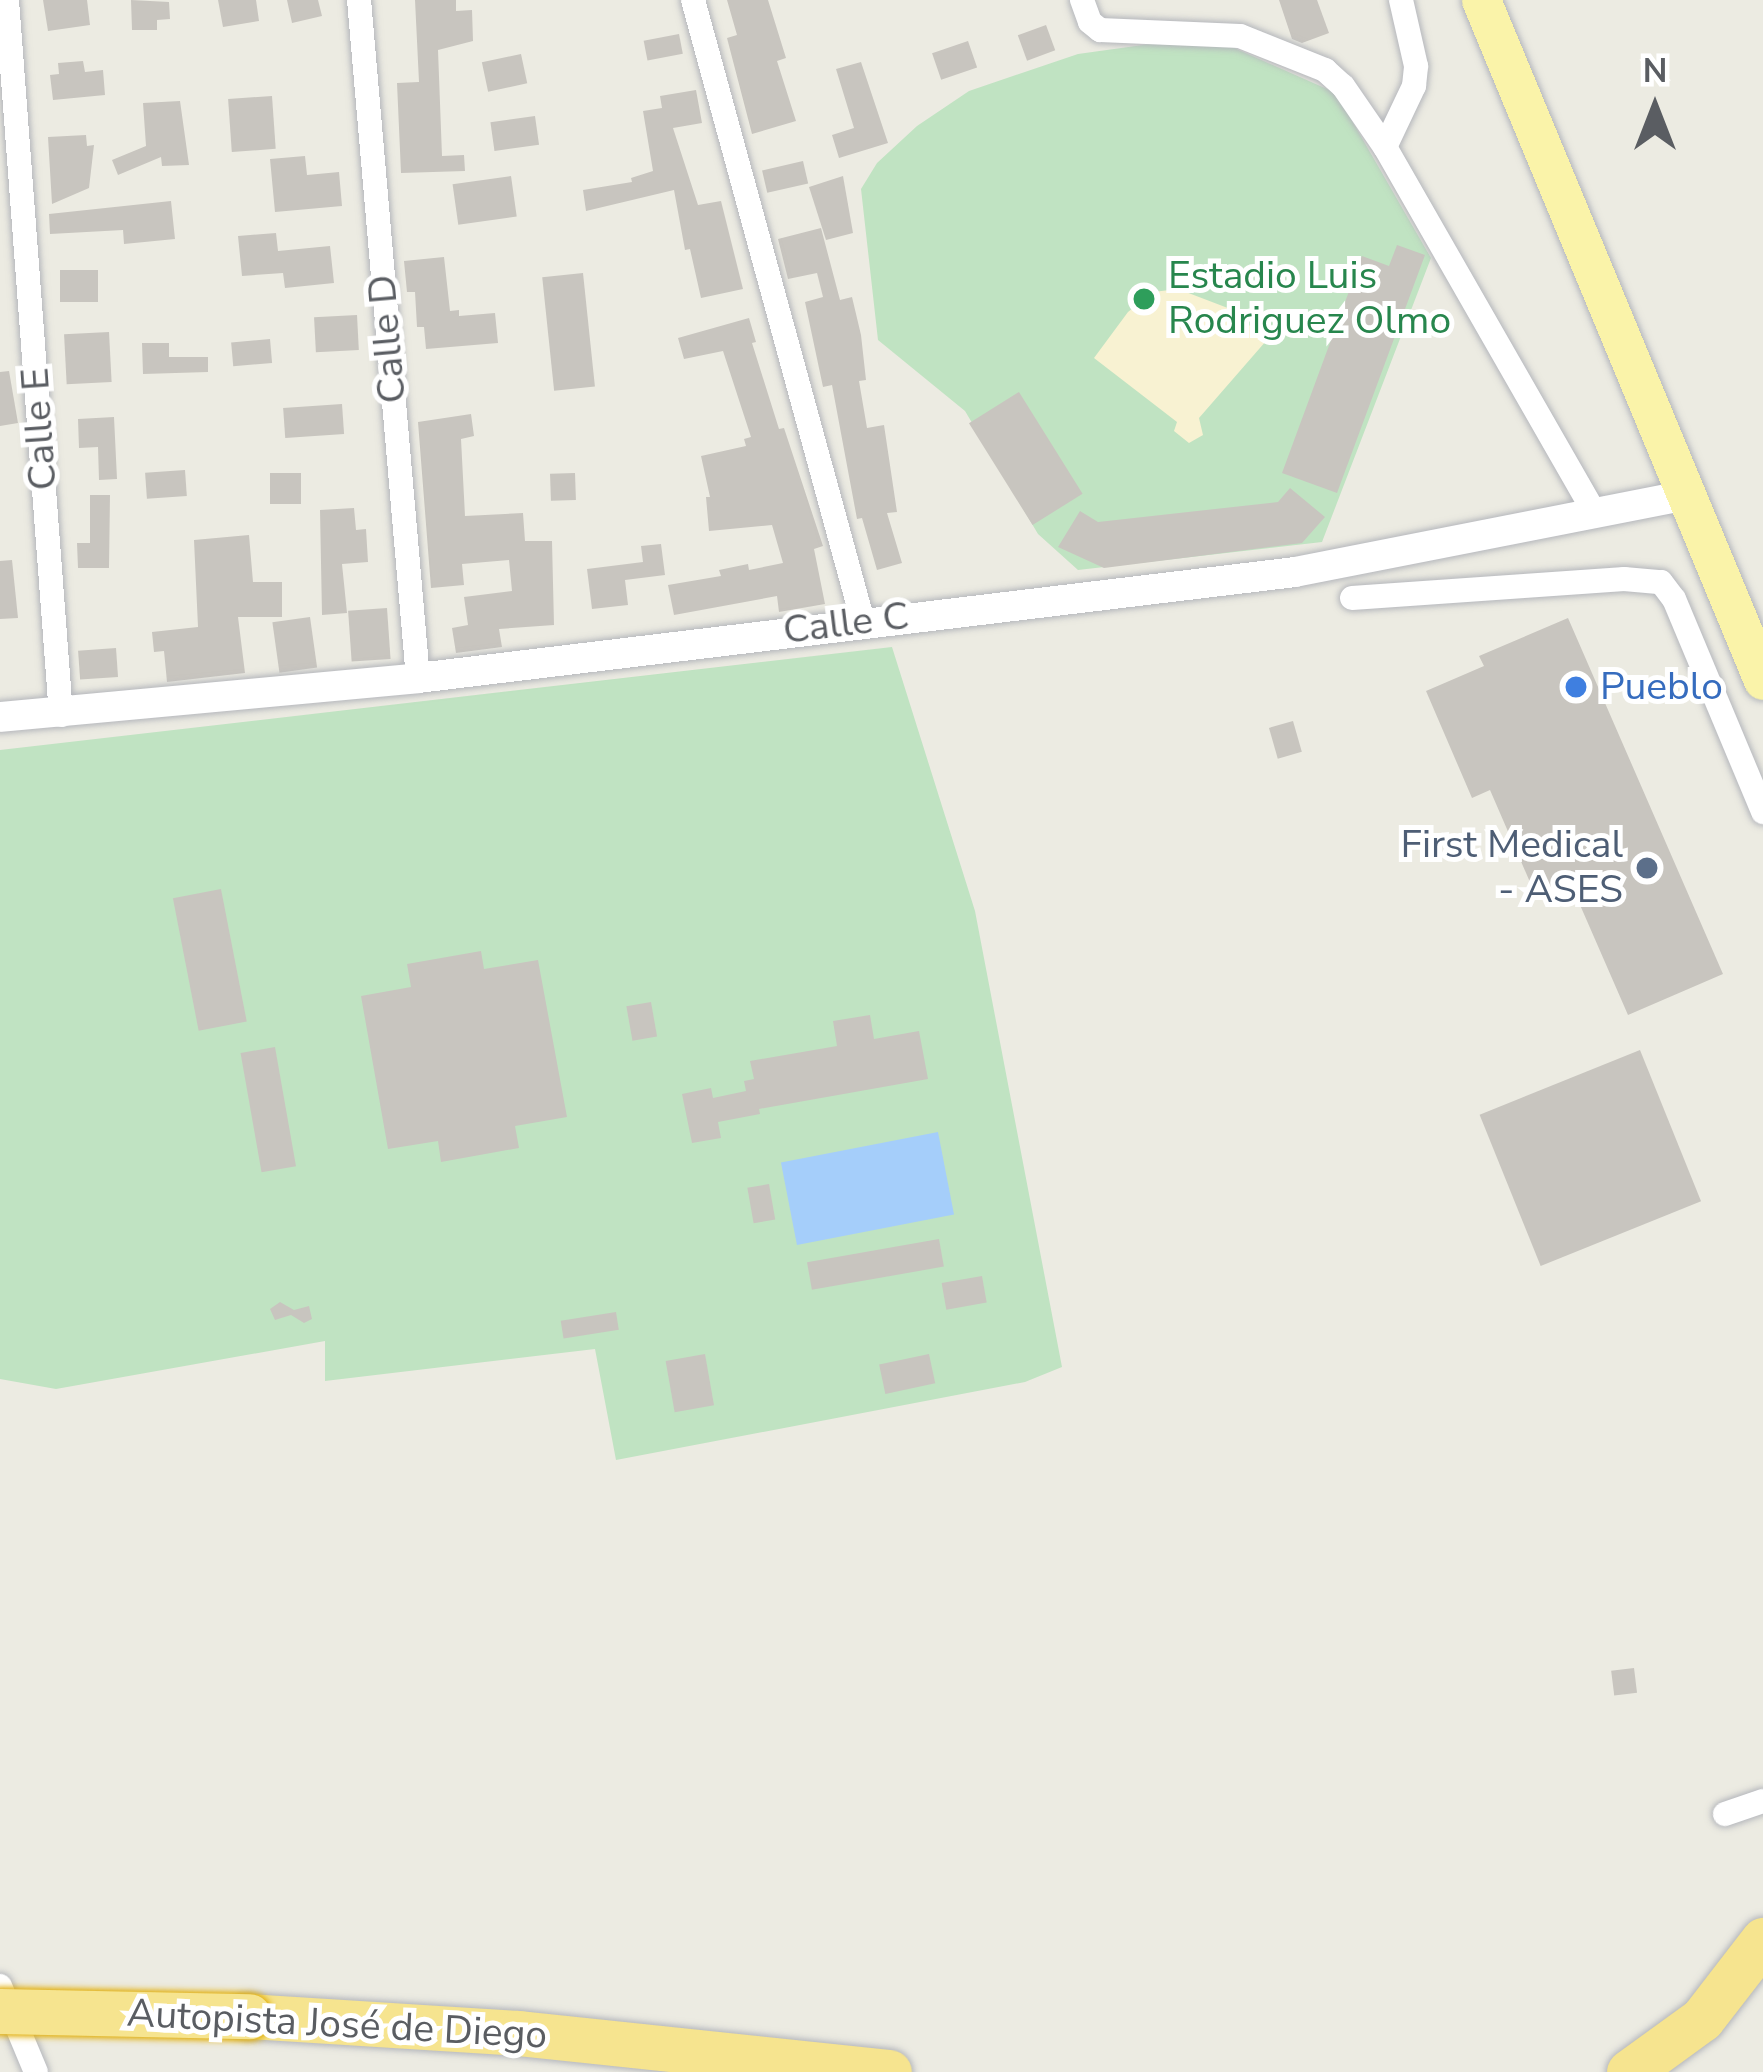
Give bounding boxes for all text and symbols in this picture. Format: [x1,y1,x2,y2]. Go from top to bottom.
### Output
north arrow [1595,48,1715,168]
text: N [1643,49,1667,94]
place label: Estadio Luis Rodriguez Olmo [1168,254,1451,345]
street label: Calle D [359,273,417,405]
marker: Estadio Luis Rodriguez Olmo [1131,286,1157,312]
street label: Calle E [12,366,68,492]
street label: Calle C [781,593,911,655]
place label: Pueblo [1600,664,1723,710]
marker: Pueblo [1563,674,1589,700]
place label: First Medical - ASES [1401,823,1623,914]
marker: First Medical - ASES [1634,855,1660,881]
street label: Autopista José de Diego [126,1991,548,2059]

